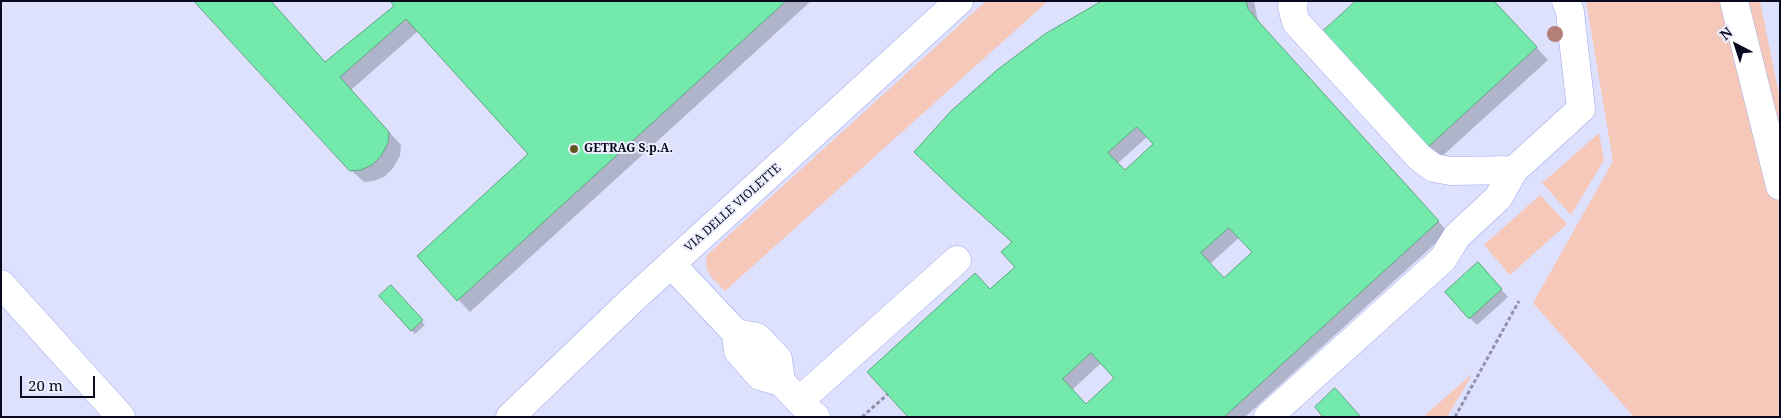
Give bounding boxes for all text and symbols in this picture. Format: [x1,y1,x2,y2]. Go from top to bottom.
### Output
north arrow [1711,20,1761,70]
text: N [1716,22,1736,44]
place label: GETRAG S.p.A. [584,142,673,156]
marker: GETRAG S.p.A. [568,143,580,155]
street label: VIA DELLE VIOLETTE [682,161,784,255]
scale bar [22,366,98,398]
text: 20 m [28,375,63,395]

